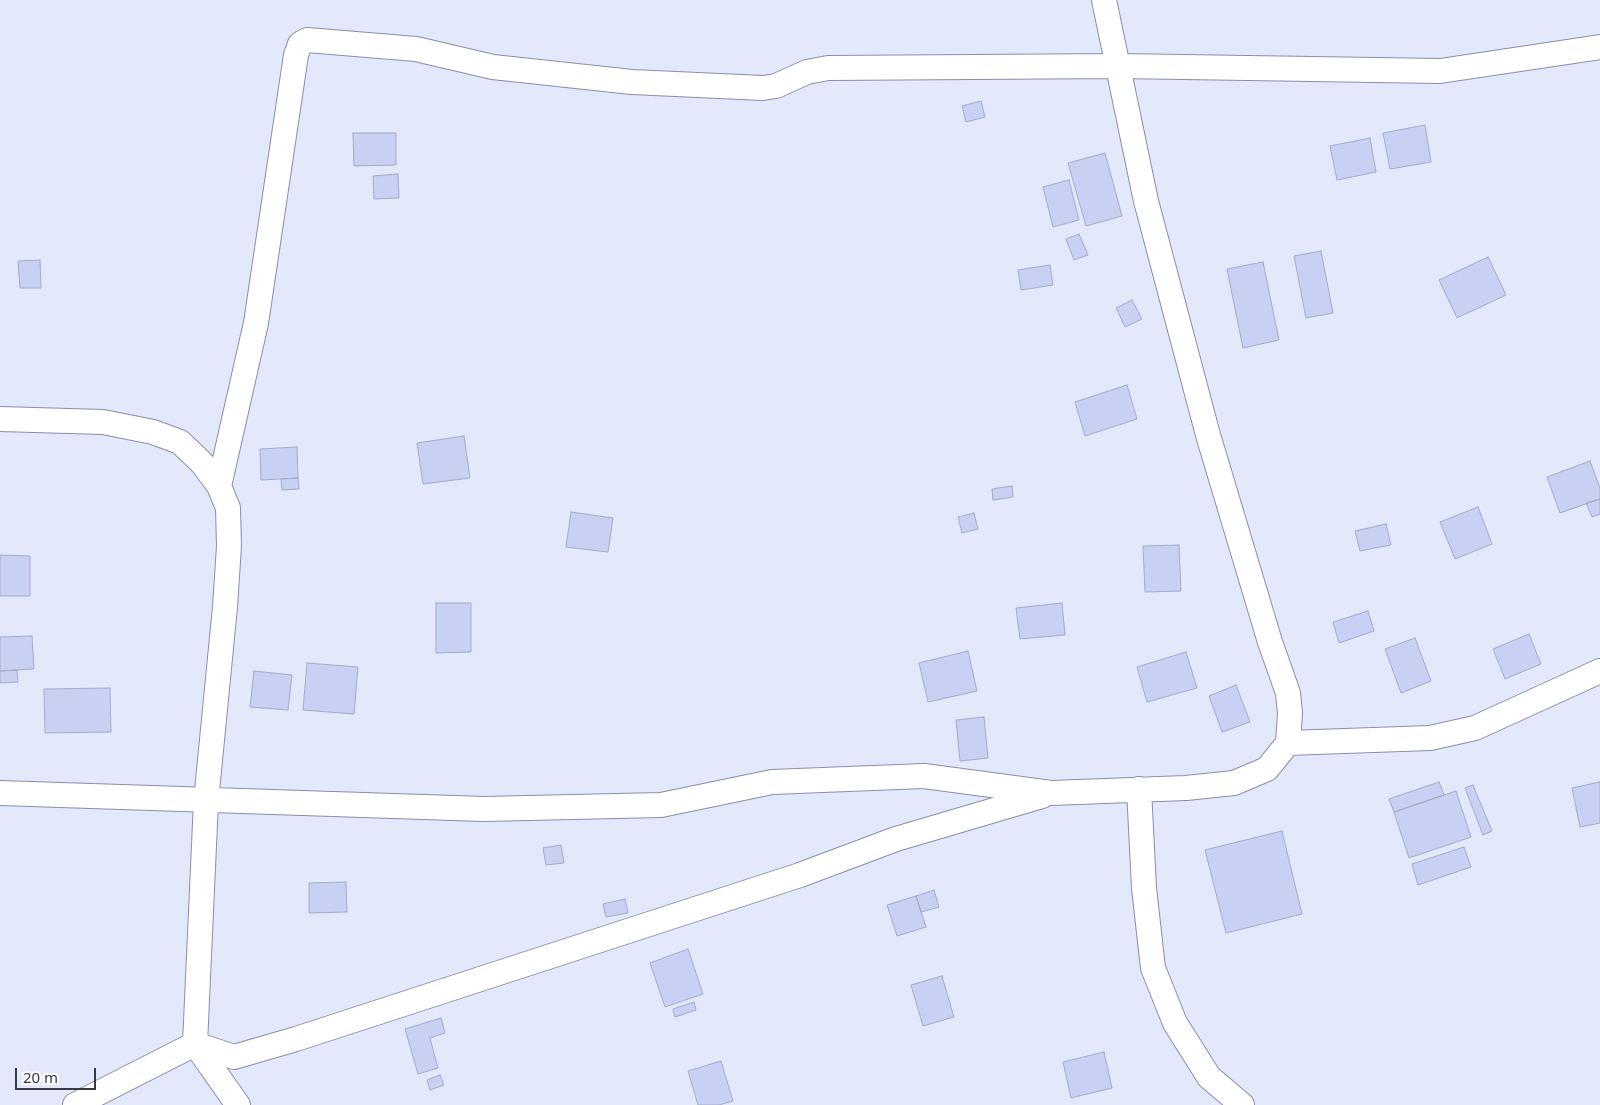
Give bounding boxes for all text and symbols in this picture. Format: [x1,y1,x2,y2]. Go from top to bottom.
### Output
scale bar [18,1058,99,1090]
text: 20 m [23,1067,58,1087]

